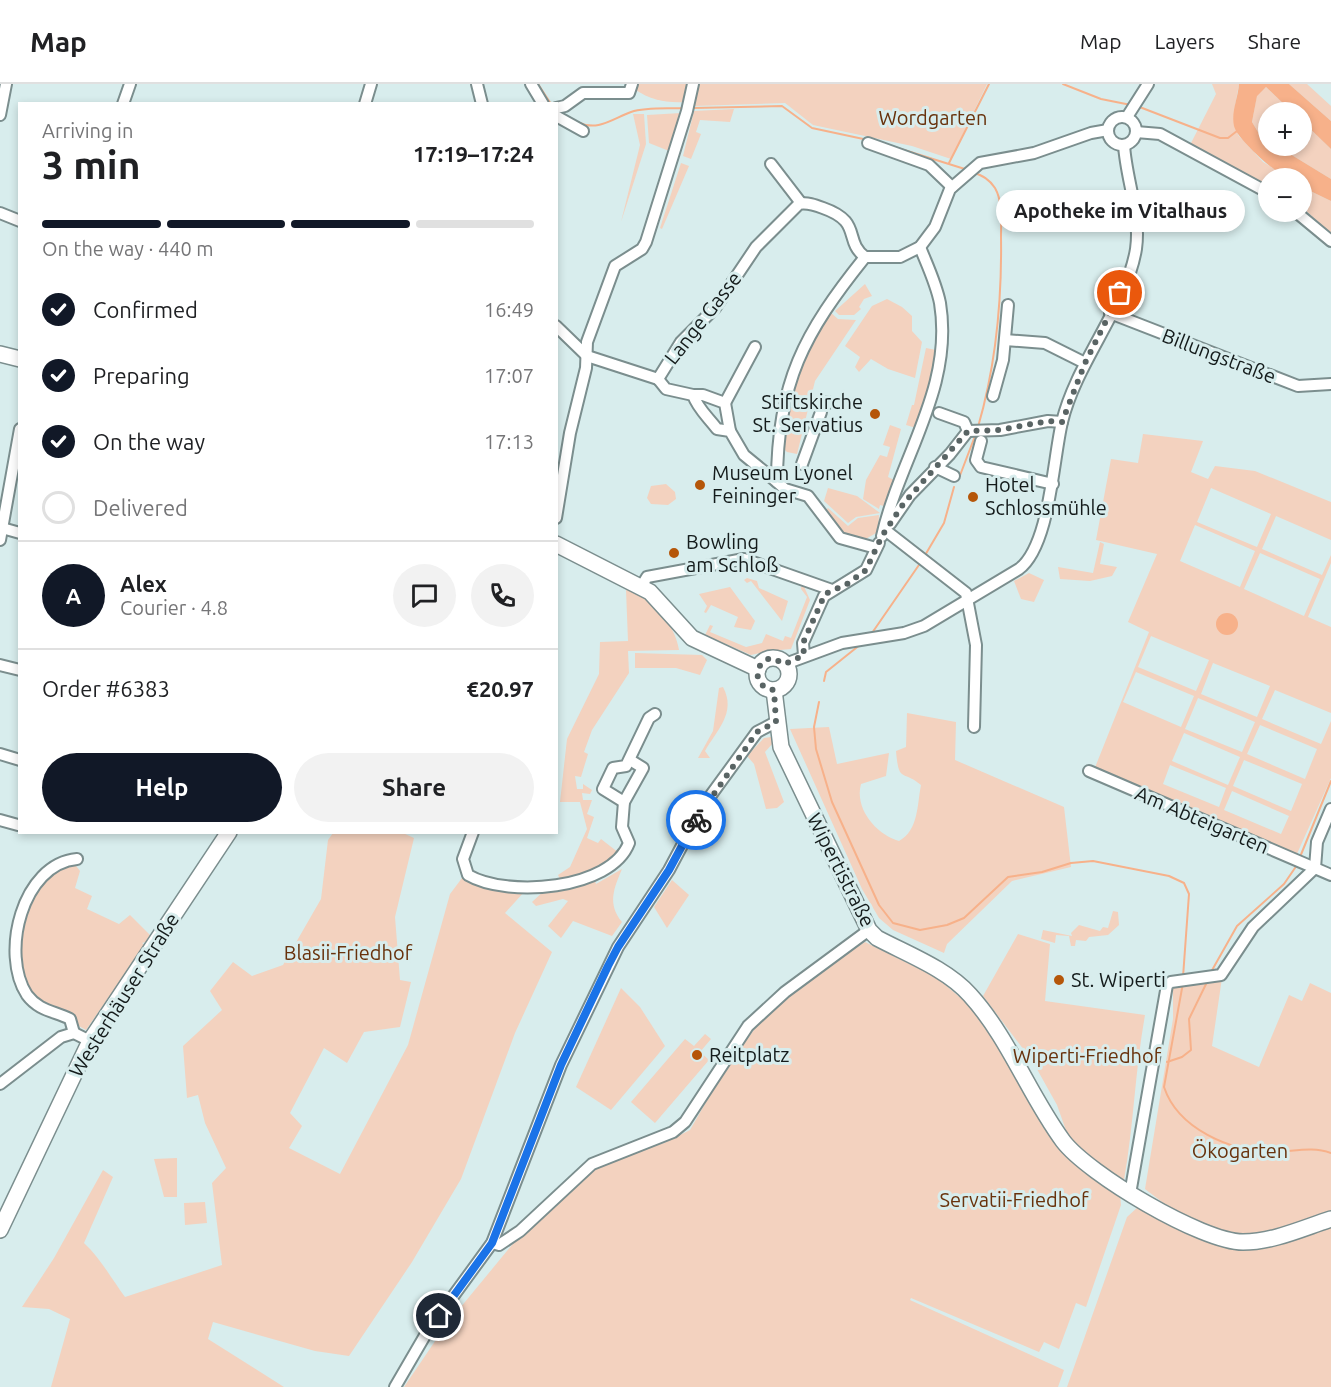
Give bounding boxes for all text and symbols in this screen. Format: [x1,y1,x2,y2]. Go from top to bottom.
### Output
text: Map [30,26,87,57]
text: Map [1080,29,1121,53]
text: Layers [1154,29,1215,53]
text: Share [1248,29,1301,53]
map controls [1258,102,1312,222]
button: + [1258,102,1312,156]
park label: Wordgarten [879,106,987,129]
text: Arriving in [42,119,133,142]
text: 17:19–17:24 [413,141,534,166]
text: 3 min [42,143,141,186]
button: − [1258,168,1312,222]
callout: Apotheke im Vitalhaus [996,191,1244,233]
text: Apotheke im Vitalhaus [1014,199,1227,222]
text: On the way · 440 m [42,237,214,260]
street label: Lange Gasse [659,267,746,368]
pin [1094,267,1145,318]
icon: bag [1103,276,1136,309]
icon: check [42,293,75,326]
text: Confirmed [93,297,198,322]
text: 16:49 [484,298,534,321]
street label: Billungstraße [1159,323,1279,388]
icon: check [42,359,75,392]
text: Preparing [93,363,190,388]
text: 17:07 [484,364,534,387]
place label: Stiftskirche St. Servatius [753,390,863,436]
marker: Stiftskirche St. Servatius [868,407,882,421]
icon: check [42,425,75,458]
text: On the way [93,429,205,454]
text: 17:13 [484,430,534,453]
place label: Museum Lyonel Feininger [712,461,853,507]
place label: Hotel Schlossmühle [985,473,1107,519]
marker: Museum Lyonel Feininger [693,478,707,492]
marker: Hotel Schlossmühle [966,490,980,504]
text: Delivered [93,495,188,520]
place label: Bowling am Schloß [686,530,778,576]
marker: Bowling am Schloß [667,546,681,560]
button: chat [393,564,456,627]
button: phone [471,564,534,627]
text: Alex [120,571,167,596]
text: A [66,583,81,608]
text: Courier · 4.8 [120,596,228,619]
text: Order #6383 [42,676,170,701]
text: €20.97 [467,676,534,701]
button: Help [42,753,282,822]
button: Share [294,753,534,822]
street label: Am Abteigarten [1132,781,1272,858]
courier [666,790,726,850]
icon: bike [680,804,713,837]
street label: Wipertistraße [803,809,880,930]
street label: Westerhäuser Straße [64,909,183,1081]
park label: Blasii-Friedhof [284,941,413,964]
place label: St. Wiperti [1071,968,1166,991]
marker: St. Wiperti [1052,973,1066,987]
place label: Reitplatz [709,1043,790,1066]
park label: Wiperti-Friedhof [1013,1044,1162,1067]
marker: Reitplatz [690,1048,704,1062]
park label: Ökogarten [1192,1139,1288,1162]
park label: Servatii-Friedhof [939,1188,1089,1211]
pin [413,1290,464,1341]
icon: home [422,1299,455,1332]

